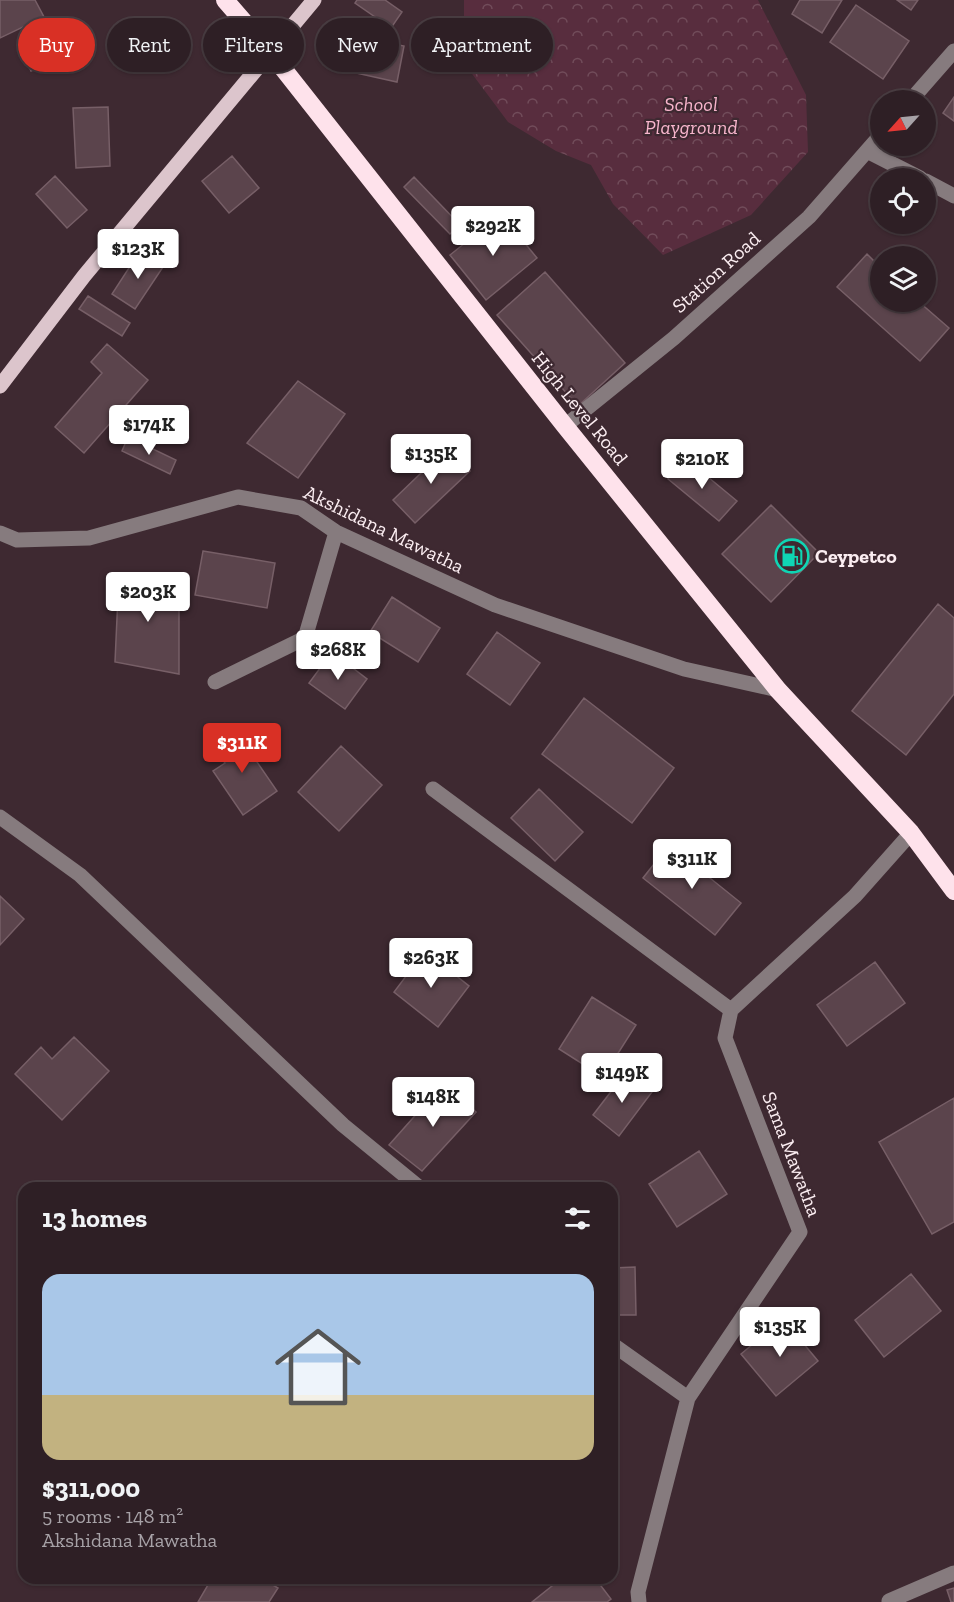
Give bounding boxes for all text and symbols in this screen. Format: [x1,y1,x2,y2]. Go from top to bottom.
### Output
chip: Buy [18,18,95,72]
chip: Rent [107,18,191,72]
chip: Filters [203,18,304,72]
chip: New [316,18,399,72]
chip: Apartment [411,18,553,72]
north arrow [870,90,936,156]
map controls [870,90,936,312]
park label: School Playground [644,92,738,139]
button: locate [870,168,936,234]
pin: $292K [451,206,535,257]
text: $292K [465,213,521,237]
street label: Station Road [667,226,765,318]
pin: $123K [96,229,180,280]
text: $123K [112,236,164,260]
button: layers [870,246,936,312]
street label: High Level Road [527,346,633,470]
pin: $174K [107,405,191,456]
text: $174K [123,412,175,436]
pin: $135K [389,434,473,485]
pin: $210K [660,439,744,490]
text: $135K [405,441,457,465]
text: $210K [675,446,729,470]
street label: Akshidana Mawatha [300,480,468,578]
fuel station icon: Ceypetco [774,538,810,574]
place label: Ceypetco [815,544,897,568]
pin: $203K [106,572,190,623]
text: $203K [120,579,176,603]
pin: $268K [296,630,380,681]
text: $268K [310,637,366,661]
pin: $311K [200,723,284,774]
text: $311K [217,730,267,754]
pin: $311K [650,839,734,890]
text: $311K [667,846,717,870]
pin: $263K [389,938,473,989]
text: $263K [403,945,459,969]
pin: $149K [580,1053,664,1104]
text: $149K [595,1060,649,1084]
pin: $148K [391,1077,475,1128]
text: $148K [406,1084,460,1108]
street label: Sama Mawatha [757,1088,827,1220]
text: 13 homes [42,1202,147,1234]
icon: filters [561,1202,594,1235]
pin: $135K [738,1307,822,1358]
icon: home [264,1313,372,1421]
text: $135K [754,1314,806,1338]
text: $311,000 [42,1472,140,1504]
text: 5 rooms · 148 m² [42,1504,183,1528]
text: Akshidana Mawatha [42,1528,217,1552]

